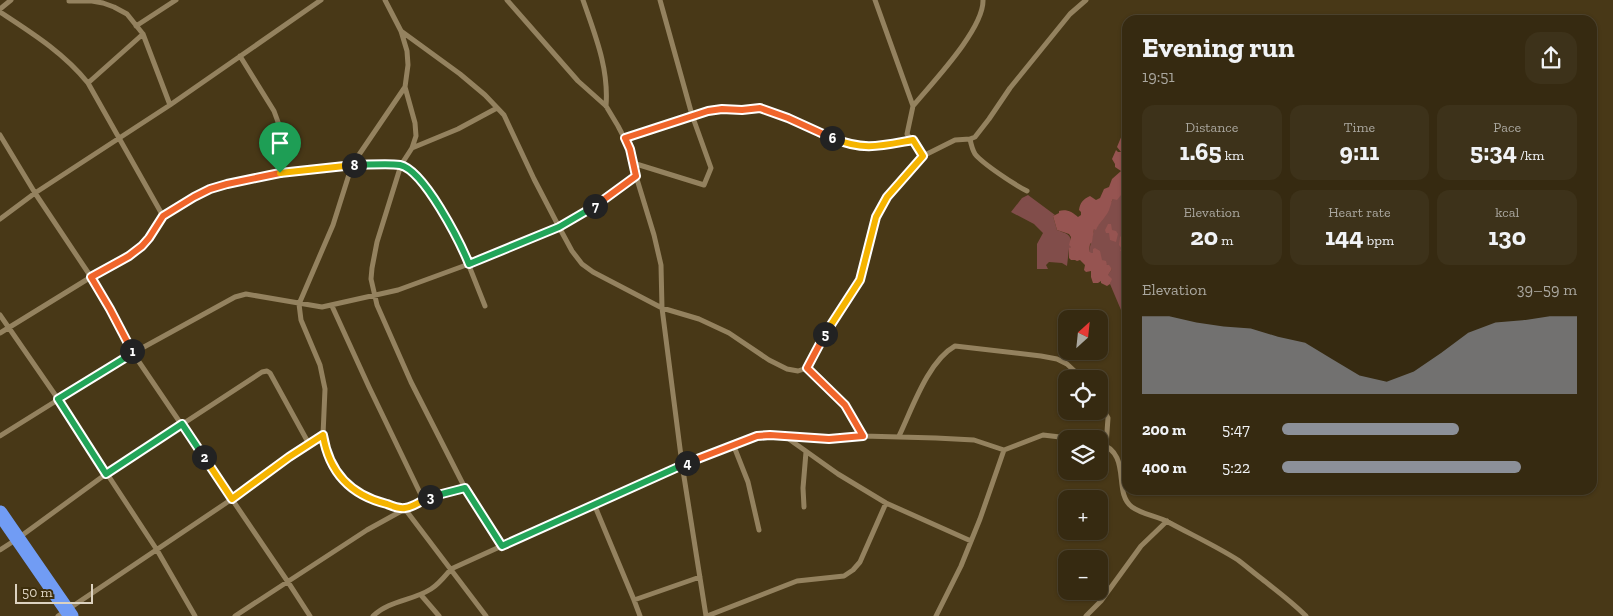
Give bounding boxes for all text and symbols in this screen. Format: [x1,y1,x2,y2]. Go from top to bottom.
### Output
text: Evening run [1142,31,1295,64]
button: share [1525,32,1577,84]
text: 19:51 [1142,67,1175,86]
text: Distance [1185,119,1238,136]
text: Time [1344,119,1375,136]
text: Pace [1493,119,1521,136]
pin [259,122,301,173]
pin: 6 [820,126,844,150]
icon: arrive [266,129,294,157]
text: 6 [829,130,836,147]
text: 1.65 [1180,136,1222,166]
text: 9:11 [1340,136,1379,166]
text: 5:34 [1470,136,1517,166]
text: km [1222,147,1244,164]
text: /km [1517,147,1544,164]
pin: 8 [342,152,366,178]
text: 8 [351,157,358,174]
pin: 7 [582,194,608,218]
text: 7 [592,198,599,215]
text: Elevation [1184,204,1240,221]
text: Heart rate [1328,204,1391,221]
text: kcal [1495,204,1519,221]
text: 20 [1190,221,1218,251]
text: 144 [1325,221,1364,251]
text: 130 [1488,221,1526,251]
text: m [1218,232,1233,249]
text: bpm [1364,232,1394,249]
text: Elevation [1142,280,1207,299]
text: 39–59 m [1517,280,1577,299]
north arrow [1058,310,1108,360]
map controls [1058,310,1108,600]
pin: 5 [812,322,838,346]
text: 5 [822,326,829,343]
pin: 1 [120,338,144,364]
text: 1 [130,343,135,360]
button: locate [1058,370,1108,420]
text: 200 m [1142,420,1186,439]
text: 5:47 [1222,420,1250,439]
button: layers [1058,430,1108,480]
pin: 2 [192,444,216,470]
text: 2 [201,449,208,466]
pin: 4 [674,450,700,476]
text: 4 [684,455,691,472]
text: 400 m [1142,458,1187,477]
text: 5:22 [1222,458,1250,477]
pin: 3 [418,484,442,510]
text: 3 [427,489,434,506]
button: + [1058,490,1108,540]
button: − [1058,550,1108,600]
scale bar [15,581,92,604]
text: 50 m [22,584,53,601]

